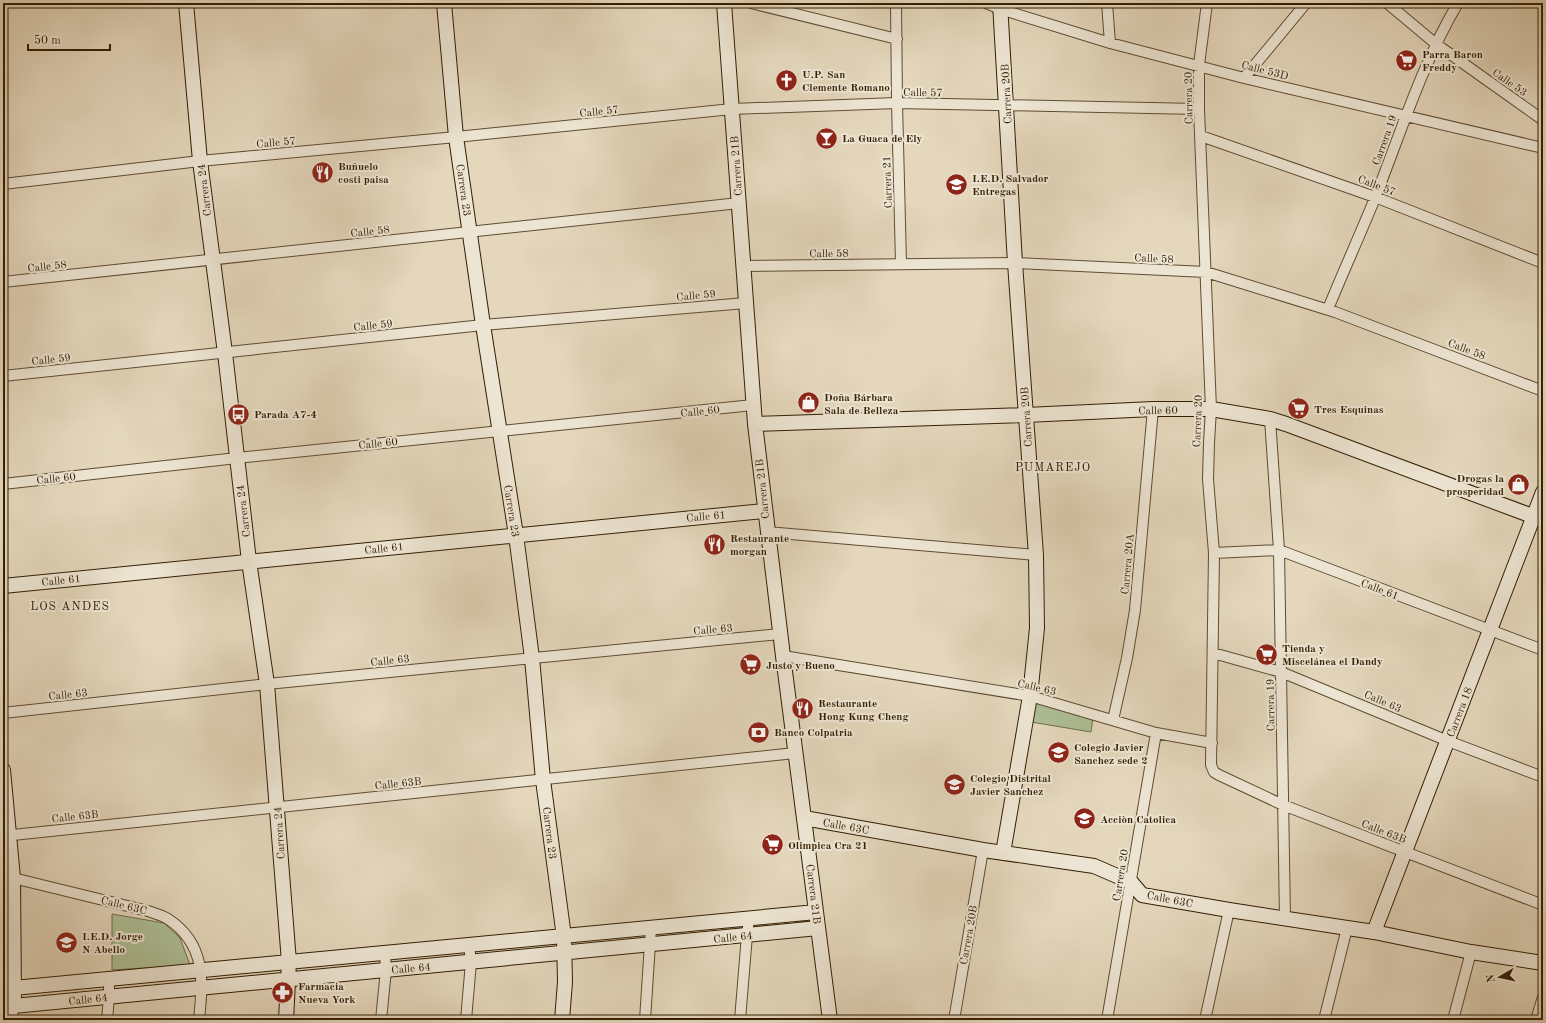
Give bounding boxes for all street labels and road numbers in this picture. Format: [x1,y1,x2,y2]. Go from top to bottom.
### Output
street label: Calle 53D [1240,60,1290,83]
street label: Carrera 20B [1000,64,1015,124]
street label: Calle 53 [1490,67,1529,99]
street label: Carrera 20 [1184,72,1195,124]
street label: Calle 57 [903,88,943,99]
street label: Calle 57 [579,105,619,120]
street label: Carrera 19 [1371,114,1400,167]
street label: Carrera 21B [730,135,745,196]
street label: Calle 57 [256,136,296,151]
street label: Carrera 21 [882,155,895,208]
street label: Carrera 24 [197,163,214,217]
street label: Carrera 23 [453,163,472,217]
street label: Calle 57 [1356,174,1397,199]
street label: Calle 58 [350,225,390,240]
street label: Calle 58 [809,249,849,260]
street label: Calle 58 [1134,253,1174,266]
street label: Calle 58 [27,260,67,275]
street label: Calle 59 [676,289,716,304]
street label: Calle 59 [353,319,393,334]
street label: Calle 58 [1446,338,1487,363]
street label: Calle 59 [31,353,71,368]
street label: Carrera 20B [1020,386,1035,447]
street label: Carrera 20 [1192,395,1205,448]
street label: Calle 60 [680,405,720,420]
street label: Calle 60 [1138,406,1178,417]
street label: Calle 60 [358,437,398,452]
street label: Carrera 21B [755,458,772,519]
street label: Calle 60 [36,472,76,487]
street label: Carrera 24 [236,484,253,538]
street label: Carrera 23 [501,484,520,538]
street label: Calle 61 [686,510,726,525]
street label: Carrera 20A [1120,533,1137,595]
street label: Calle 61 [364,542,404,557]
street label: Calle 61 [41,574,81,589]
street label: Calle 61 [1359,578,1400,603]
street label: Calle 63 [693,623,733,638]
street label: Calle 63 [370,654,410,669]
street label: Calle 63 [1016,679,1057,698]
street label: Carrera 19 [1266,679,1277,731]
street label: Carrera 18 [1446,686,1475,739]
street label: Calle 63 [48,688,88,703]
street label: Calle 63 [1362,690,1403,715]
street label: Calle 63B [374,777,422,792]
street label: Carrera 24 [273,806,288,860]
street label: Carrera 23 [540,806,557,860]
street label: Calle 63B [51,810,99,825]
street label: Calle 63C [822,818,870,837]
street label: Calle 63B [1359,819,1407,846]
street label: Carrera 20 [1112,848,1131,902]
street label: Carrera 21B [803,864,822,925]
street label: Calle 63C [1146,891,1194,910]
street label: Calle 63C [99,895,148,917]
street label: Carrera 20B [959,905,980,966]
street label: Calle 64 [713,931,753,946]
street label: Calle 64 [391,962,431,977]
street label: Calle 64 [68,993,108,1008]

